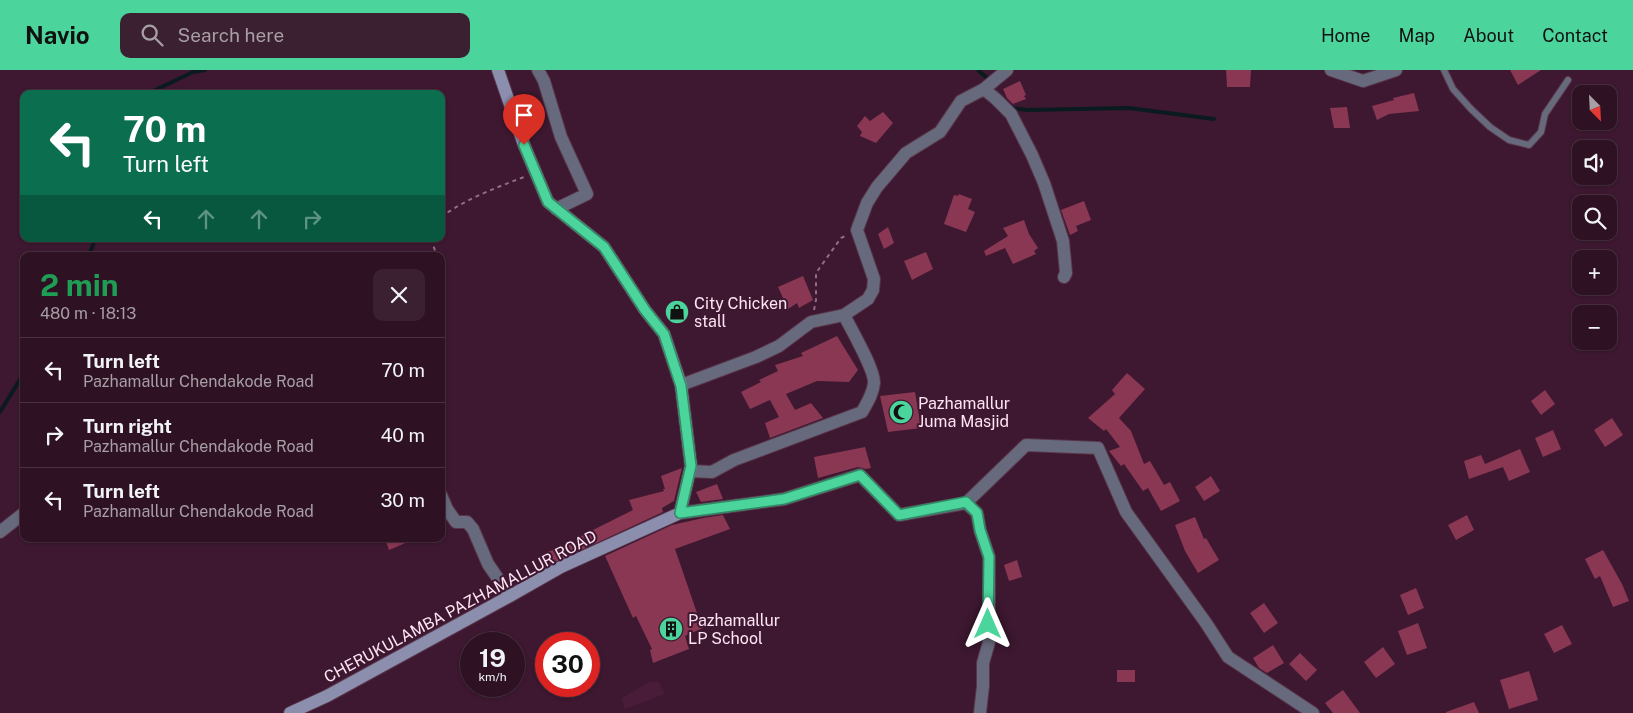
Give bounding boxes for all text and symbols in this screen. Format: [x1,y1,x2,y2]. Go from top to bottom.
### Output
search box [120,13,470,58]
text: Navio [25,21,90,49]
icon: search [138,21,166,49]
text: Search here [178,24,284,46]
text: Home [1321,25,1371,46]
text: Map [1399,25,1435,46]
text: About [1463,25,1514,46]
text: Contact [1542,25,1608,46]
north arrow [1572,85,1618,130]
map controls [1572,85,1617,350]
pin [503,94,545,145]
icon: arrive [510,101,538,129]
text: 70 m [123,109,206,150]
icon: left [40,110,105,175]
button: sound [1572,140,1617,185]
text: Turn left [123,151,209,177]
button: search [1572,195,1617,240]
icon: left [139,205,167,233]
icon: ahead [192,205,220,233]
icon: ahead [245,205,273,233]
icon: right [298,205,326,233]
button: + [1572,250,1617,295]
text: 2 min [40,267,119,303]
button: close [373,269,425,321]
place label: City Chicken stall [694,294,787,331]
shop icon: City Chicken stall [664,299,690,325]
text: 480 m · 18:13 [40,304,136,323]
button: − [1572,305,1617,350]
text: Turn left [83,350,160,372]
icon: left [40,356,68,384]
text: 70 m [381,359,425,381]
text: Pazhamallur Chendakode Road [83,372,314,391]
place label: Pazhamallur Juma Masjid [918,394,1010,431]
mosque icon: Pazhamallur Juma Masjid [888,399,914,425]
text: Turn right [83,415,172,437]
icon: right [40,421,68,449]
text: 40 m [380,424,425,446]
text: Pazhamallur Chendakode Road [83,437,314,456]
text: Turn left [83,480,160,502]
icon: left [40,486,68,514]
text: 30 m [380,489,425,511]
text: Pazhamallur Chendakode Road [83,502,314,521]
street label: CHERUKULAMBA PAZHAMALLUR ROAD [321,526,600,687]
position arrow [961,597,1013,649]
place label: Pazhamallur LP School [688,611,780,648]
building icon: Pazhamallur LP School [658,616,684,642]
speed limit sign: 30 [535,632,600,697]
text: 19 [479,643,506,673]
text: km/h [478,670,507,684]

